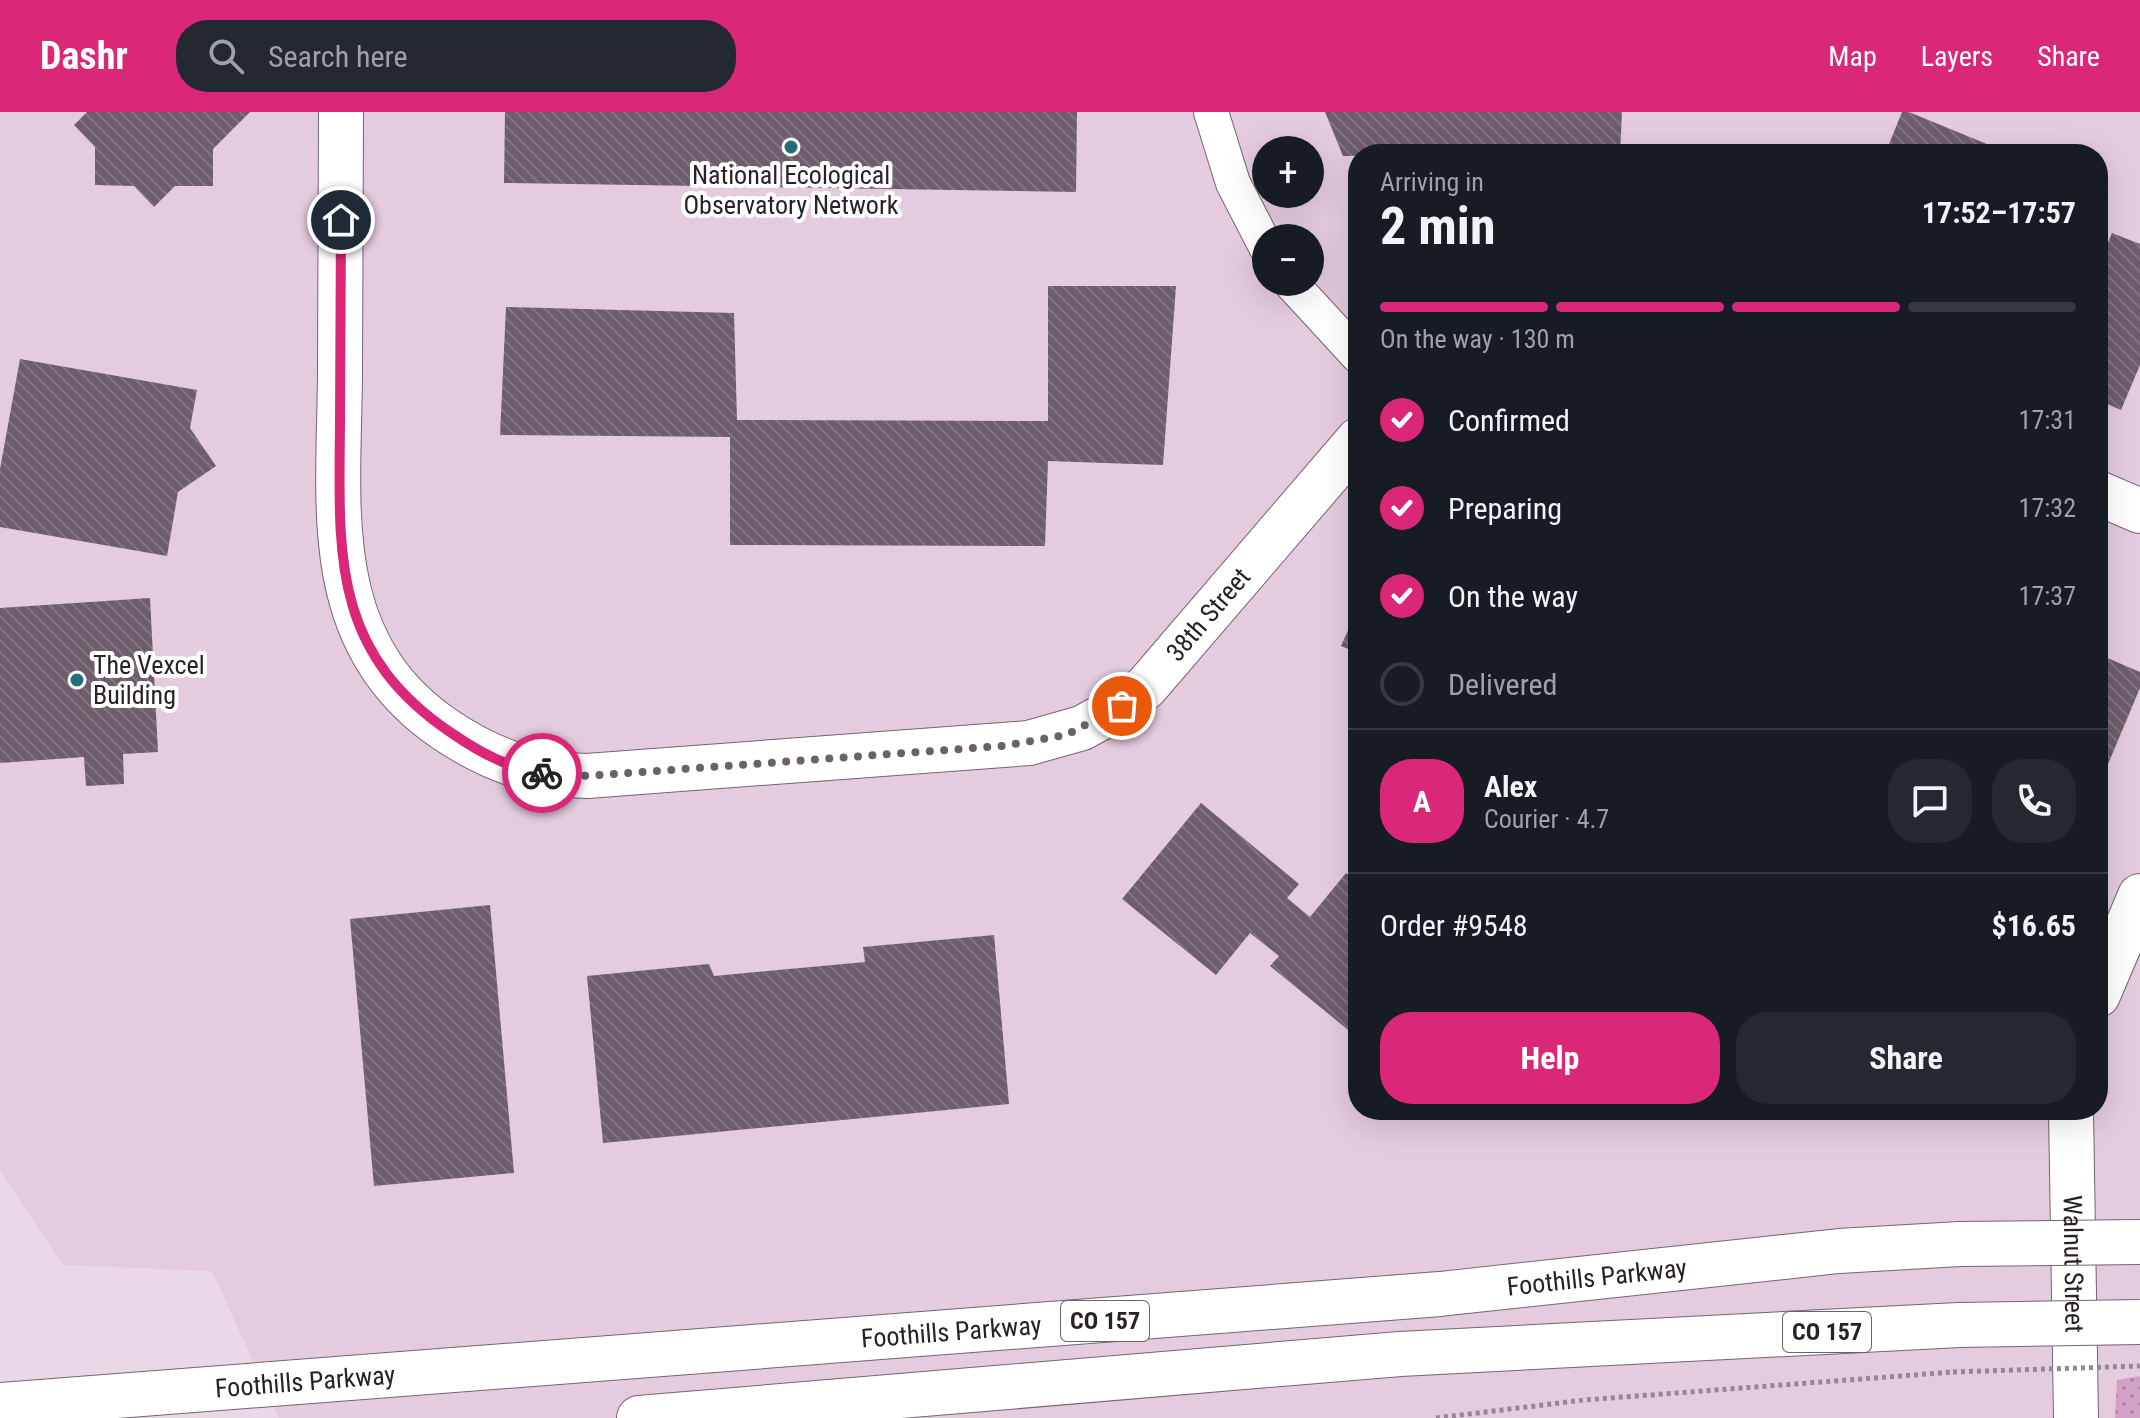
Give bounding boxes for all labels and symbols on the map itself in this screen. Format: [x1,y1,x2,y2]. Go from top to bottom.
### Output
marker: National Ecological Observatory Network [782,138,800,156]
place label: National Ecological Observatory Network [683,160,899,220]
pin [307,186,375,254]
street label: 38th Street [1160,562,1256,667]
place label: The Vexcel Building [93,650,205,710]
marker: The Vexcel Building [68,671,86,689]
pin [1088,672,1156,740]
courier [502,733,582,813]
street label: Walnut Street [2057,1195,2090,1333]
street label: Foothills Parkway [1505,1252,1688,1302]
road number: CO 157 [1061,1301,1149,1341]
street label: Foothills Parkway [860,1310,1043,1354]
road number: CO 157 [1783,1312,1871,1352]
street label: Foothills Parkway [214,1360,397,1403]

